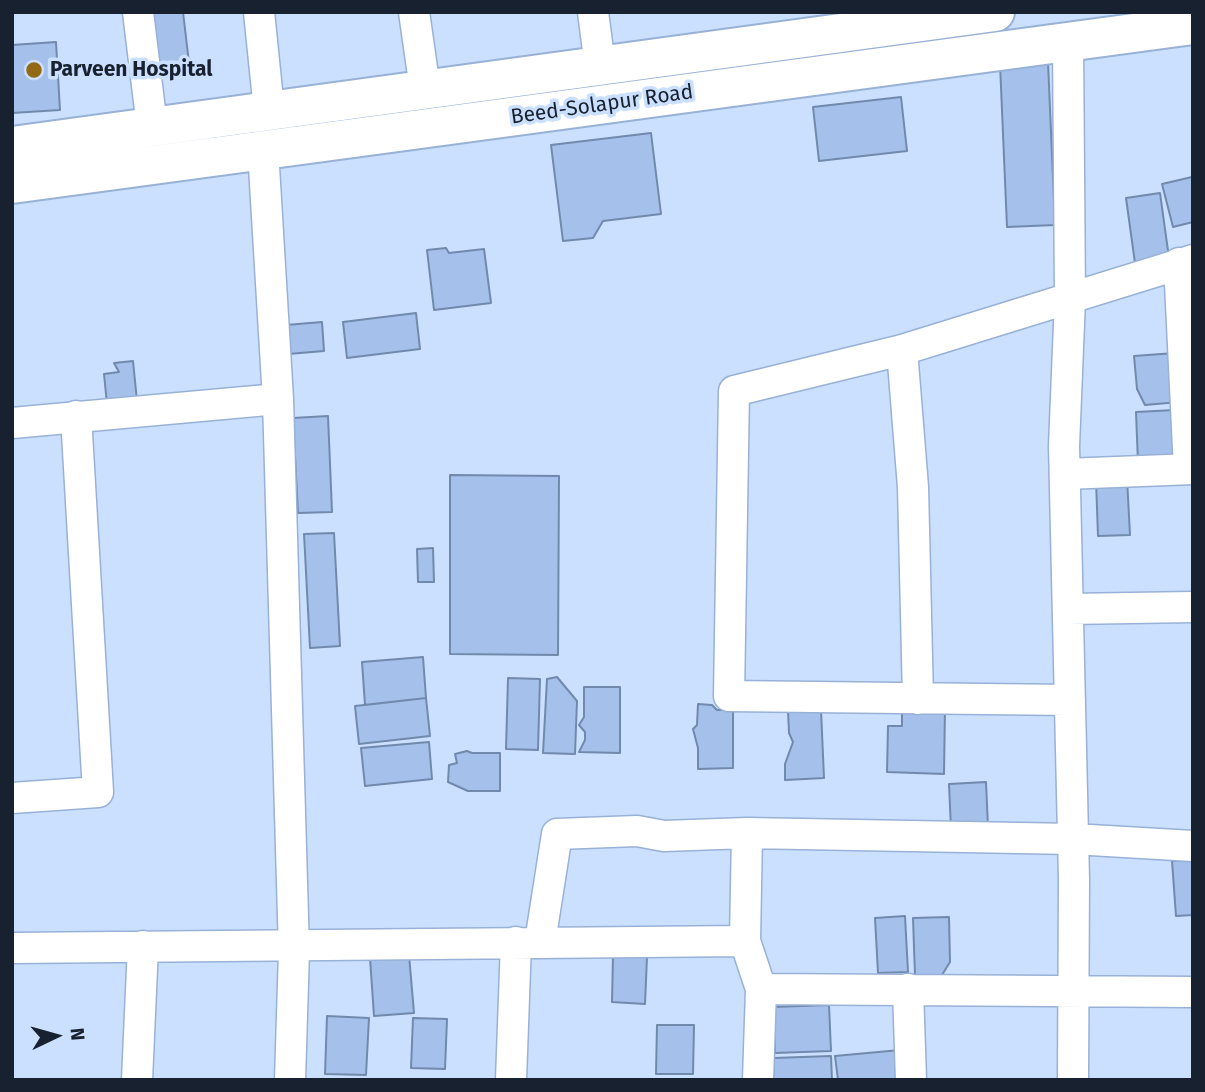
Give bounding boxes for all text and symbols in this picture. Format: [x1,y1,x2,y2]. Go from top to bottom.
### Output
place label: Parveen Hospital [50,57,213,83]
marker: Parveen Hospital [24,60,44,80]
street label: Beed-Solapur Road [509,80,695,130]
north arrow [21,1001,91,1071]
text: N [65,1027,89,1041]

